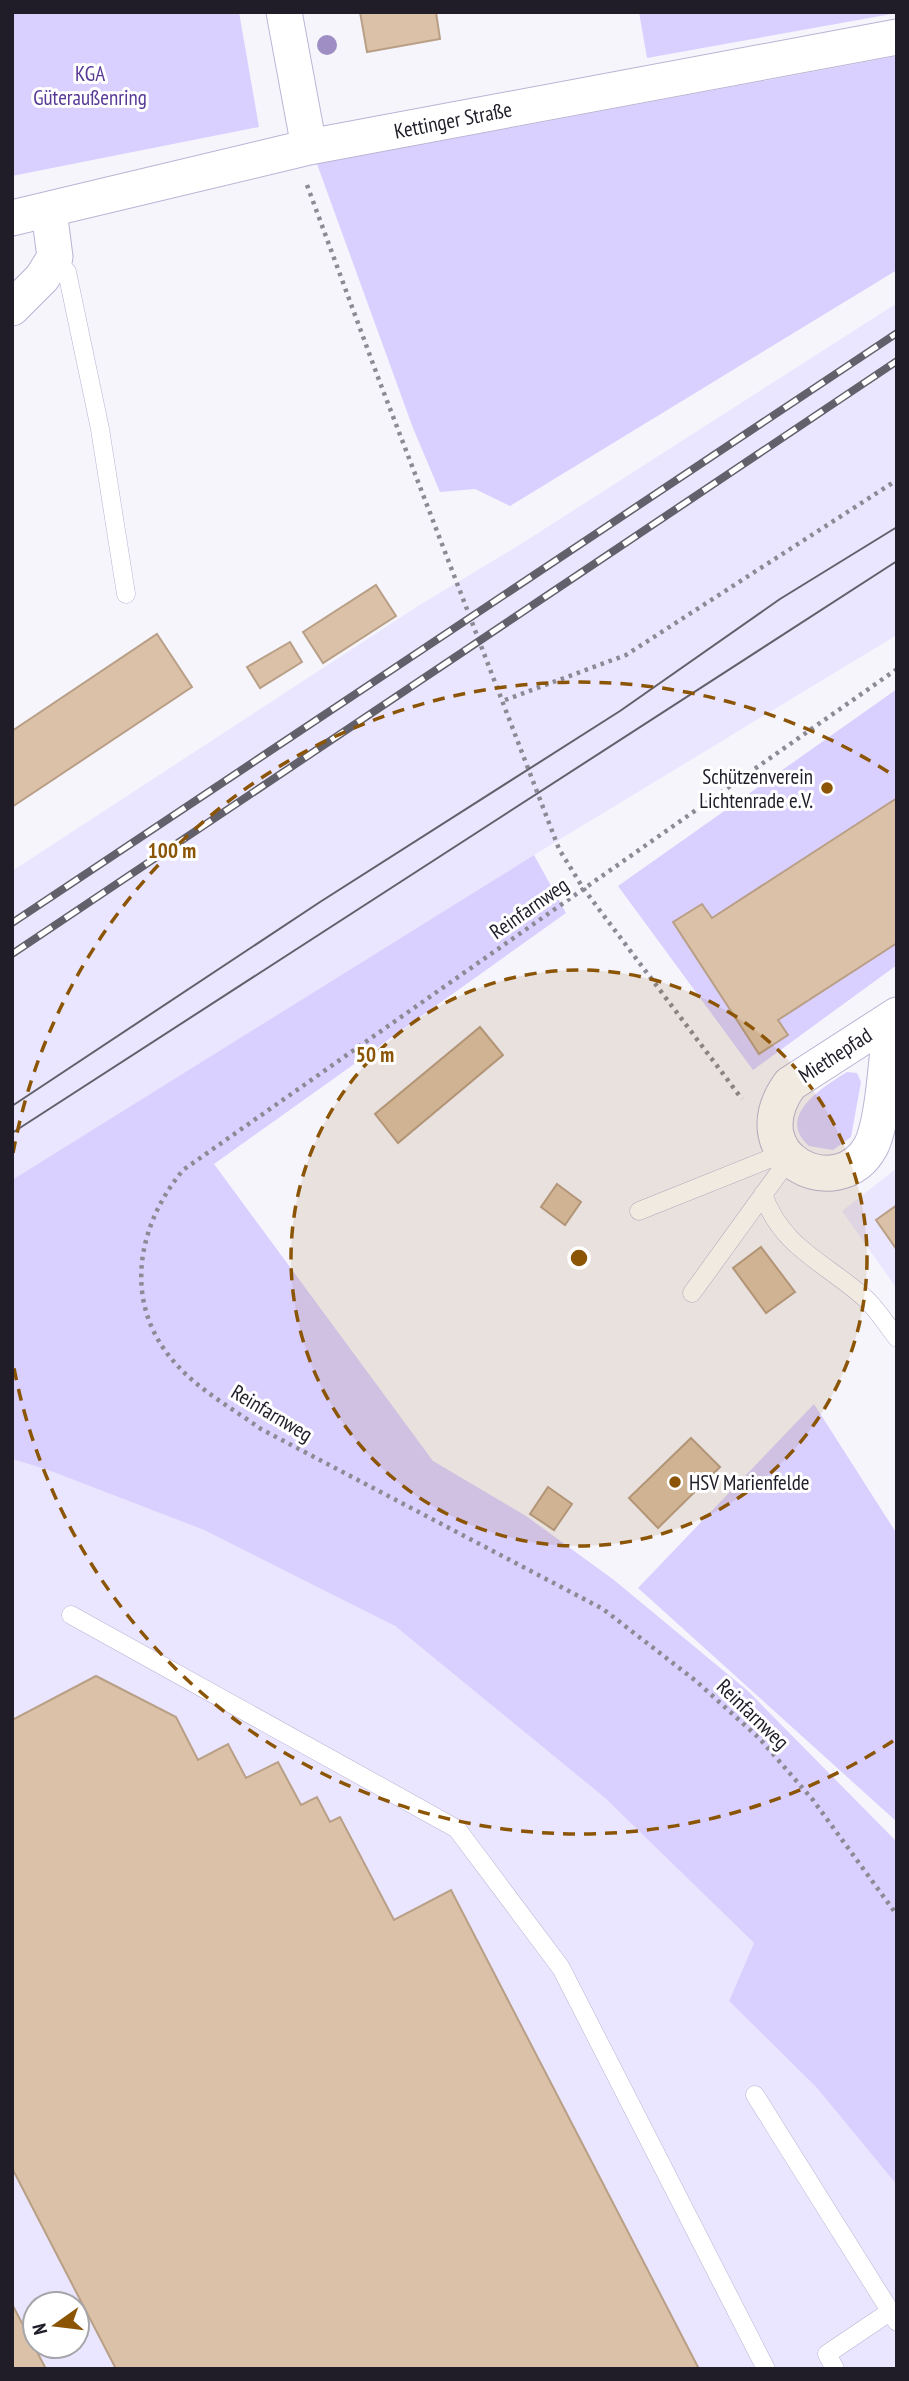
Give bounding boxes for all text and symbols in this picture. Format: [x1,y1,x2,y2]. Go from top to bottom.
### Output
park label: KGA Güteraußenring [33,60,147,111]
street label: Kettinger Straße [392,95,514,145]
place label: Schützenverein Lichtenrade e.V. [699,763,813,814]
marker: Schützenverein Lichtenrade e.V. [819,780,835,796]
text: 100 m [148,837,196,864]
street label: Reinfarnweg [484,871,574,945]
street label: Miethepfad [793,1021,877,1089]
text: 50 m [356,1041,394,1068]
centre of rings [567,1246,591,1270]
street label: Reinfarnweg [226,1378,318,1448]
place label: HSV Marienfelde [689,1469,809,1496]
marker: HSV Marienfelde [667,1474,683,1490]
street label: Reinfarnweg [711,1673,795,1755]
north arrow [21,2290,91,2360]
text: N [27,2321,52,2337]

